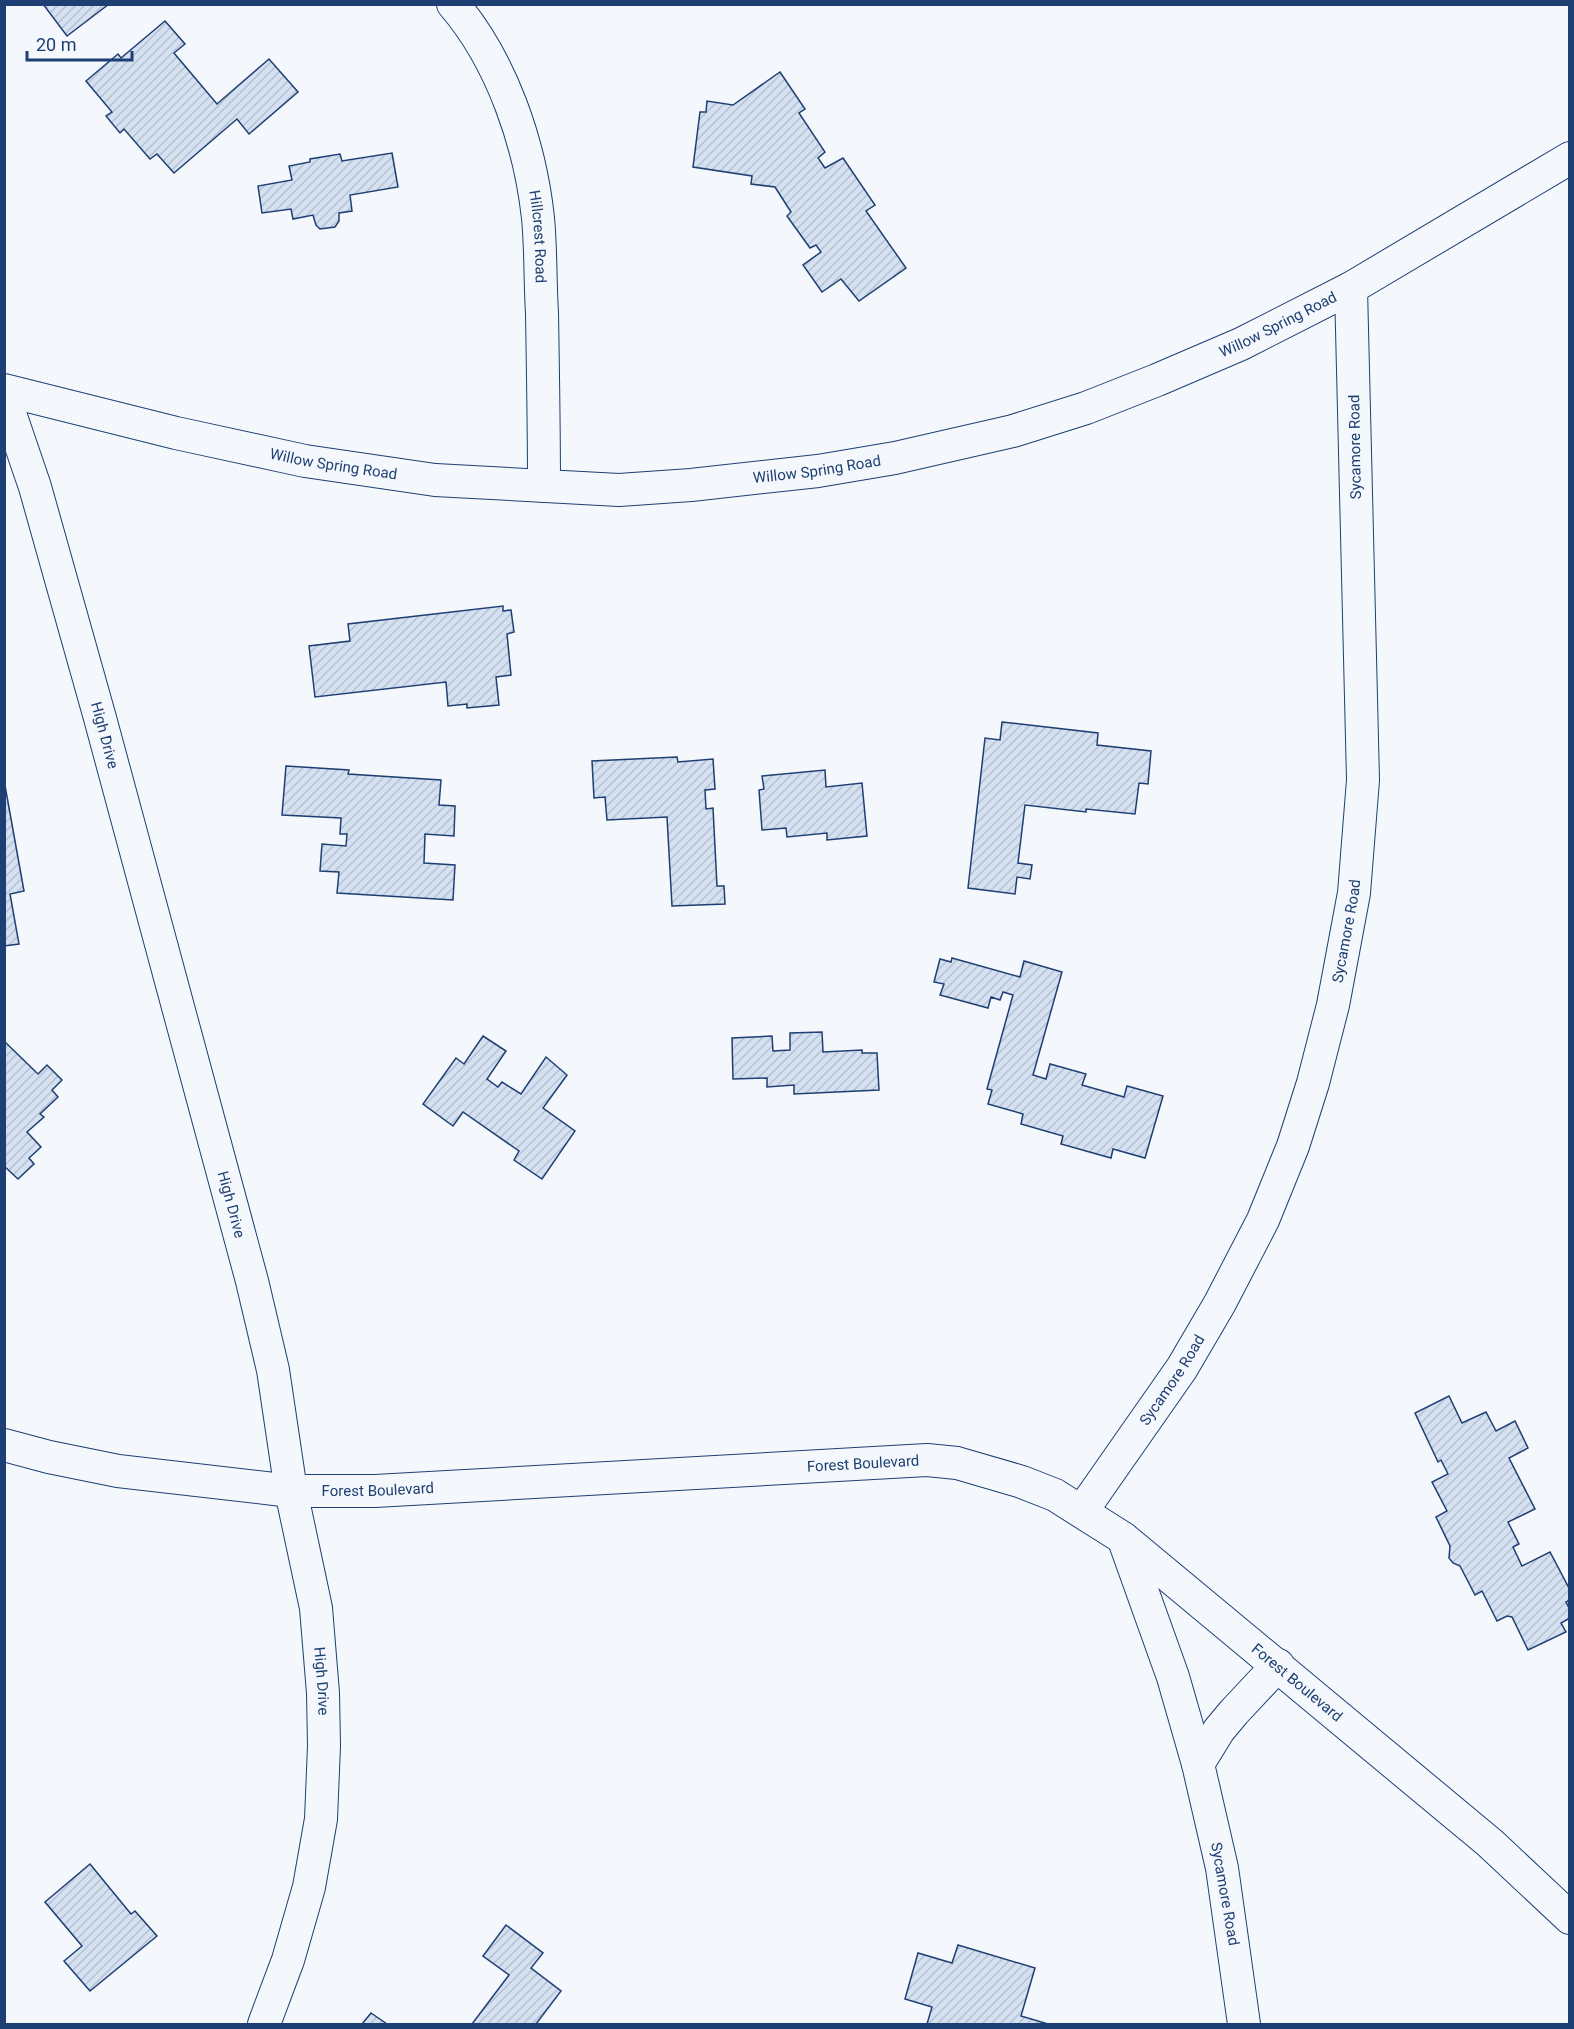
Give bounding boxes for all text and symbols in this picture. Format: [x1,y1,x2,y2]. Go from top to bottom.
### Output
scale bar [27,24,132,62]
text: 20 m [36,34,76,55]
street label: Hillcrest Road [525,189,550,283]
street label: Willow Spring Road [1217,288,1340,361]
street label: Sycamore Road [1345,395,1365,499]
street label: Willow Spring Road [268,445,398,483]
street label: Willow Spring Road [752,452,882,487]
street label: High Drive [87,700,122,771]
street label: Sycamore Road [1328,879,1364,984]
street label: High Drive [214,1169,249,1240]
street label: Sycamore Road [1136,1332,1208,1429]
street label: Forest Boulevard [806,1451,920,1476]
street label: Forest Boulevard [322,1479,435,1500]
street label: Forest Boulevard [1248,1640,1346,1725]
street label: High Drive [310,1646,332,1715]
street label: Sycamore Road [1207,1841,1243,1947]

